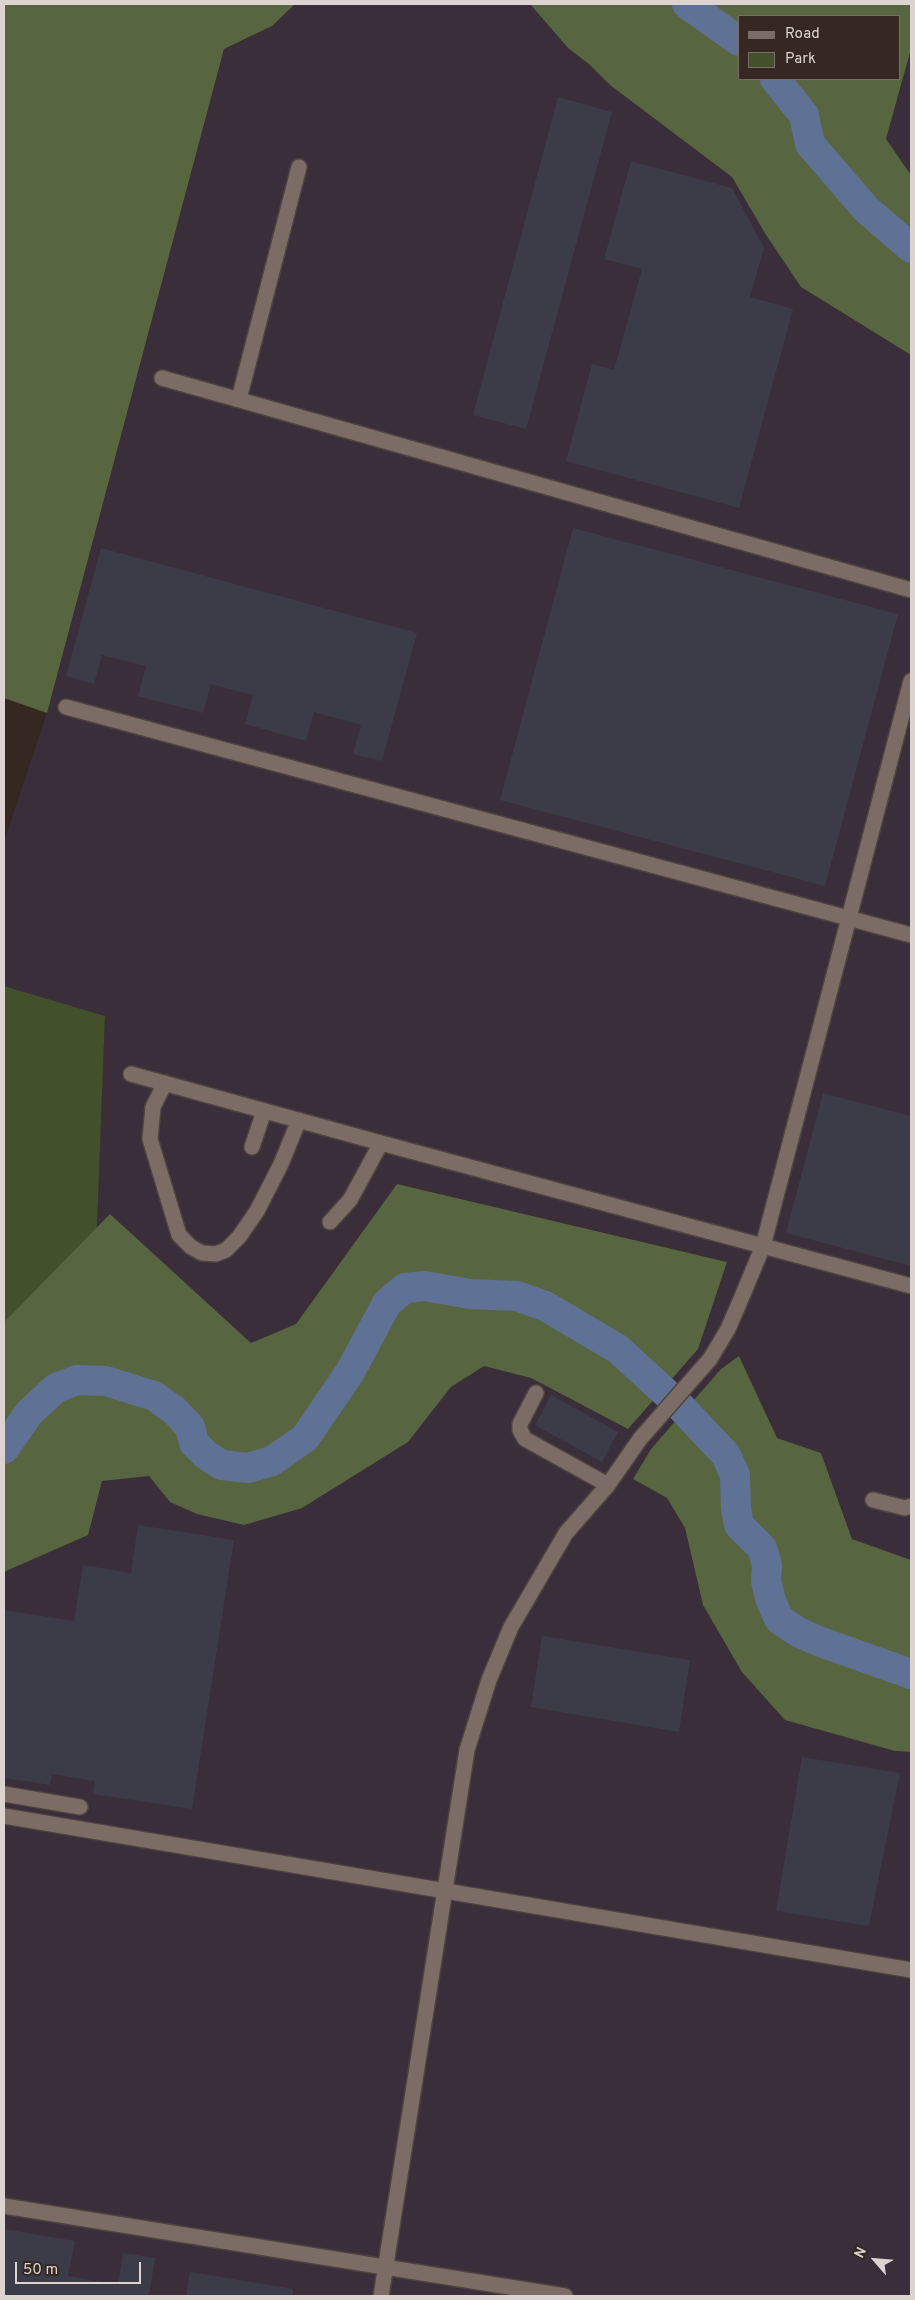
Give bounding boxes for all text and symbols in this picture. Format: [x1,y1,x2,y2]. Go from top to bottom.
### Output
legend [738,15,900,80]
text: Road [785,25,820,44]
text: Park [785,50,816,69]
north arrow [850,2235,900,2285]
text: N [851,2245,871,2261]
scale bar [18,2252,144,2284]
text: 50 m [23,2261,58,2280]

